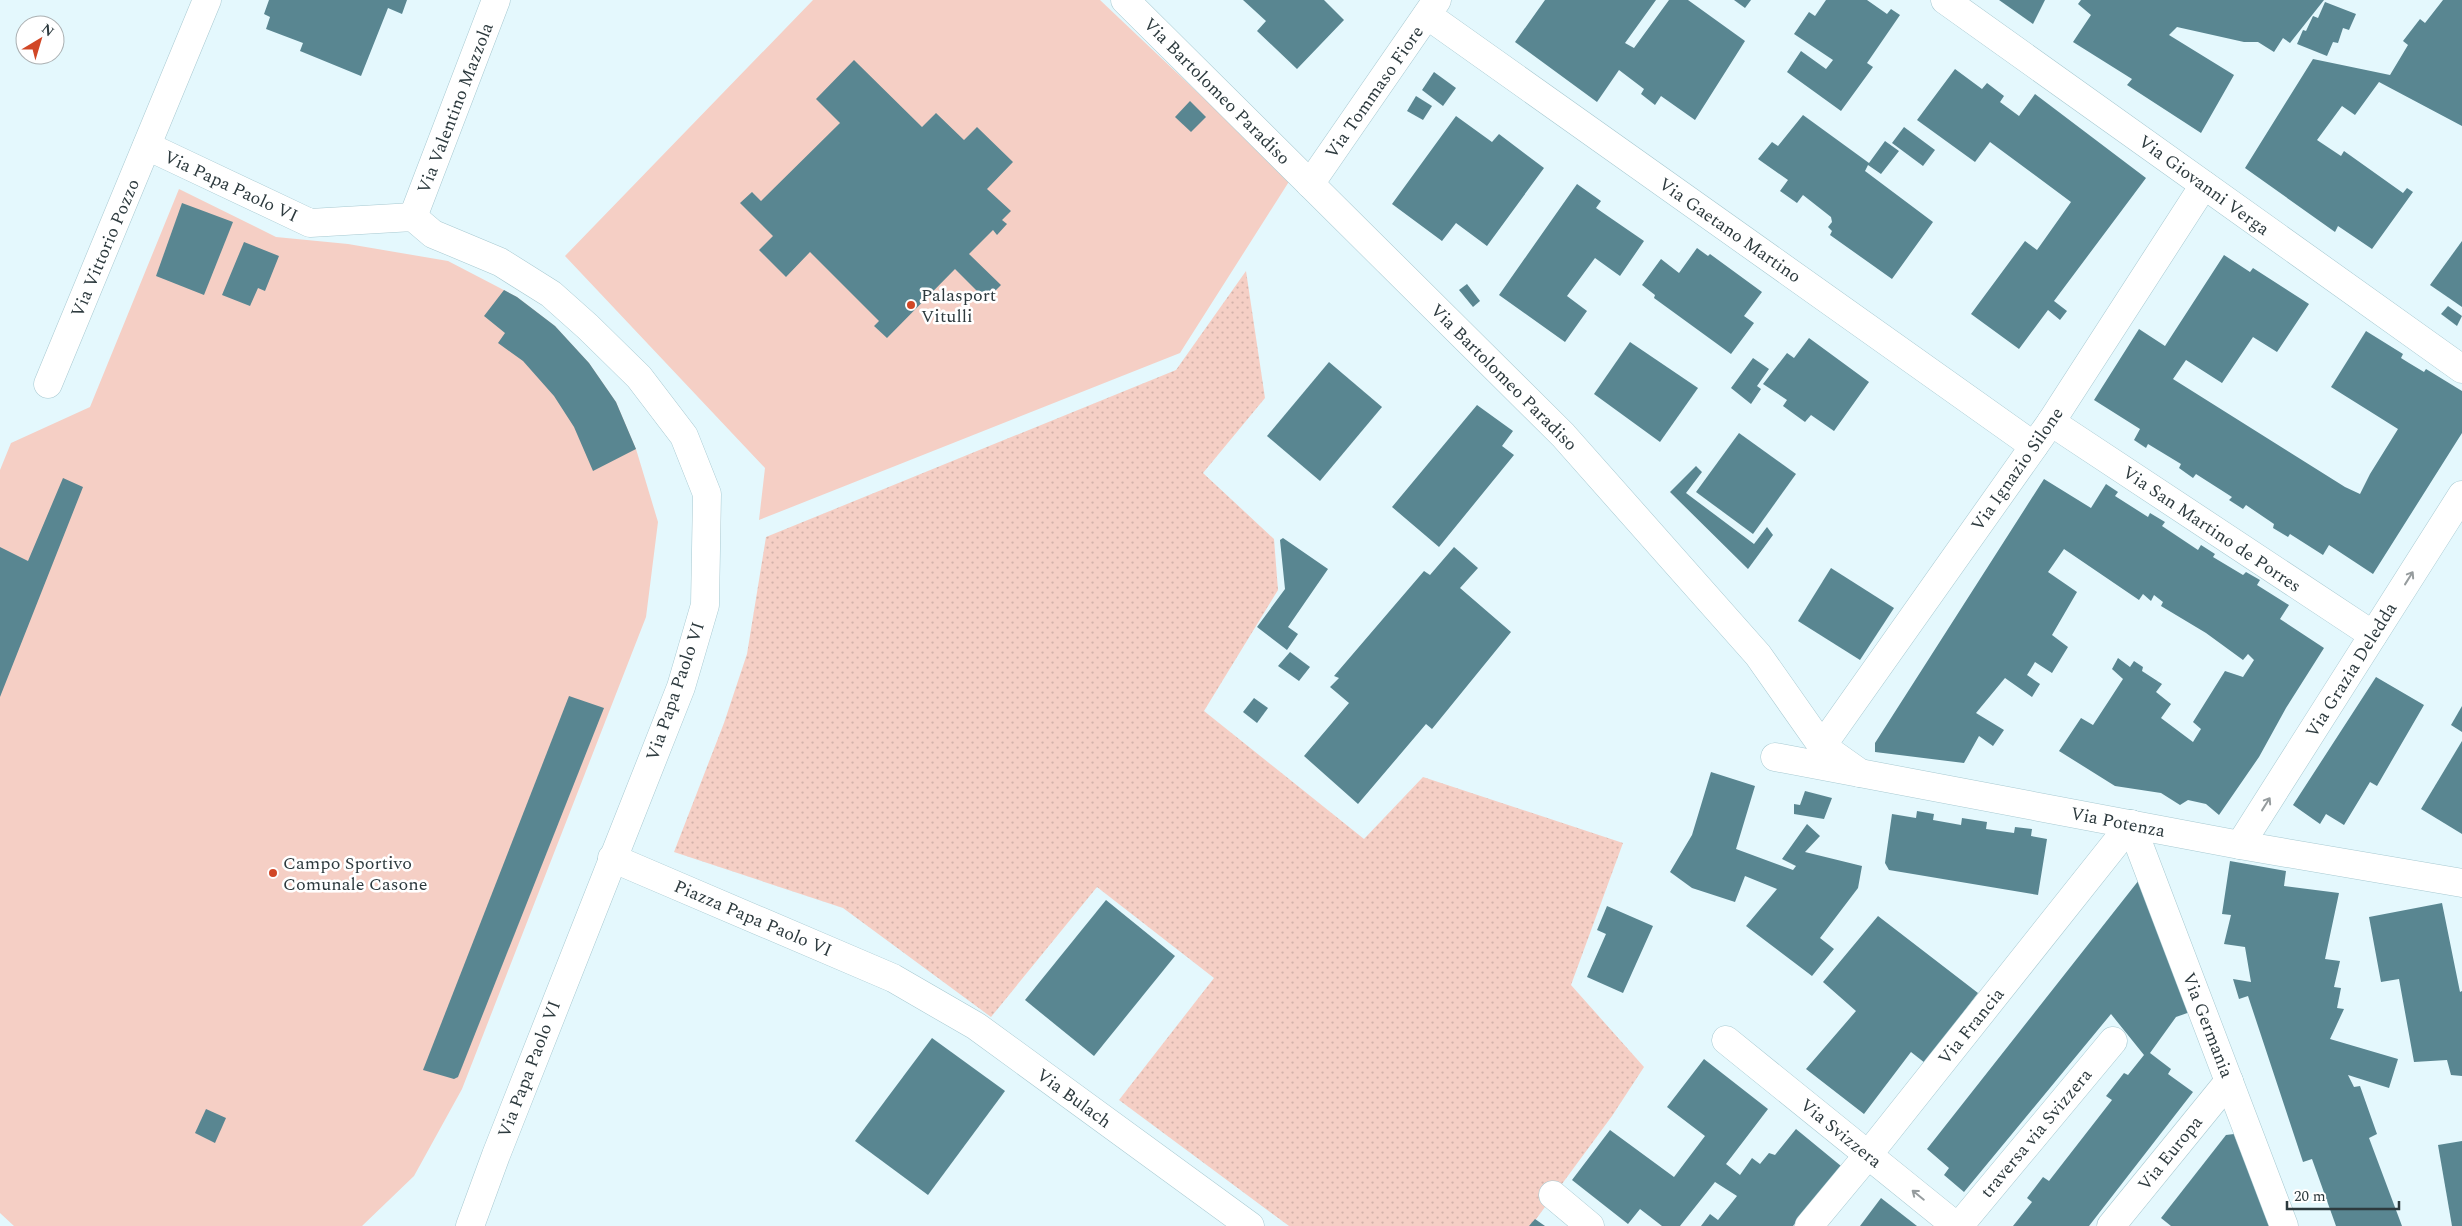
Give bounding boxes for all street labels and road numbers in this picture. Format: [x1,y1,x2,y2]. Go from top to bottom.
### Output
street label: Via Bartolomeo Paradiso [1137,12,1296,171]
street label: Via Valentino Mazzola [410,18,501,198]
street label: Via Tommaso Fiore [1318,20,1430,164]
street label: Via Giovanni Verga [2132,128,2275,242]
street label: Via Papa Paolo VI [159,144,302,229]
street label: Via Gaetano Martino [1653,171,1807,290]
street label: Via Vittorio Pozzo [64,175,147,322]
street label: Via Bartolomeo Paradiso [1424,298,1583,457]
street label: Via Ignazio Silone [1965,402,2070,537]
street label: Via San Martino de Porres [2117,459,2307,600]
street label: Via Grazia Deledda [2299,597,2404,743]
street label: Via Papa Paolo VI [639,618,712,764]
street label: Via Potenza [2068,800,2168,845]
street label: Piazza Papa Paolo VI [670,873,836,964]
street label: Via Germania [2175,969,2240,1082]
street label: Via Francia [1932,982,2011,1071]
street label: Via Papa Paolo VI [491,997,568,1142]
street label: Via Bulach [1030,1062,1117,1135]
street label: traversa via Svizzera [1974,1062,2099,1204]
street label: Via Svizzera [1794,1092,1888,1175]
street label: Via Europa [2132,1110,2209,1197]

